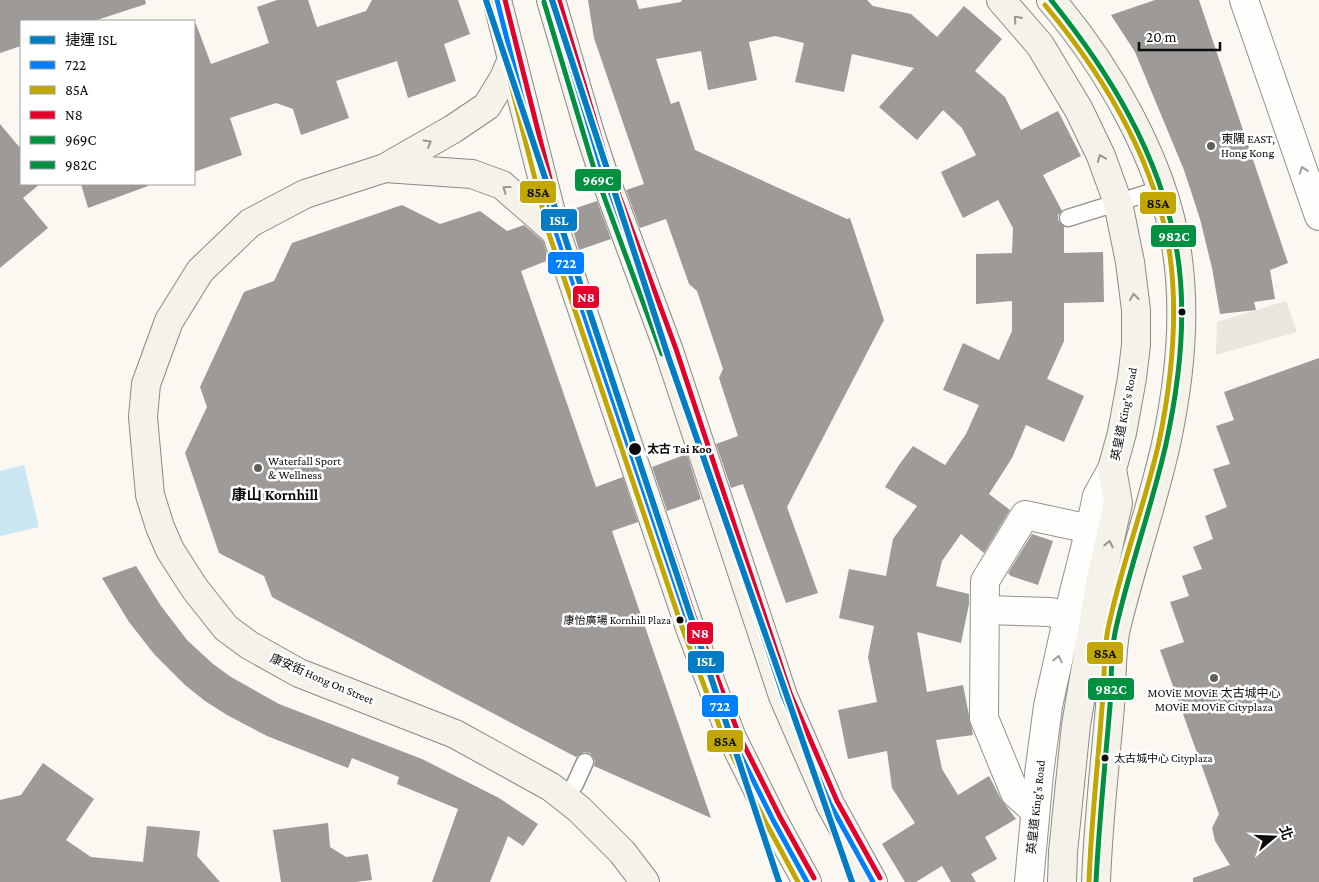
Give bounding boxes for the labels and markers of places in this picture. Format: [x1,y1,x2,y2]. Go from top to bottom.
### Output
place label: 東隅 EAST, Hong Kong [1221,132,1275,160]
marker: 東隅 EAST, Hong Kong [1205,140,1217,152]
unlabelled marker [1177,307,1187,317]
marker: 太古 Tai Koo [627,441,643,457]
place label: 太古 Tai Koo [647,442,712,456]
place label: Waterfall Sport & Wellness [268,454,342,482]
marker: Waterfall Sport & Wellness [252,462,264,474]
place label: 康怡廣場 Kornhill Plaza [564,614,671,626]
marker: 康怡廣場 Kornhill Plaza [675,615,685,625]
marker: MOViE MOViE 太古城中心 MOViE MOViE Cityplaza [1208,672,1220,684]
place label: MOViE MOViE 太古城中心 MOViE MOViE Cityplaza [1148,686,1280,714]
place label: 太古城中心 Cityplaza [1114,752,1213,765]
marker: 太古城中心 Cityplaza [1100,753,1110,763]

